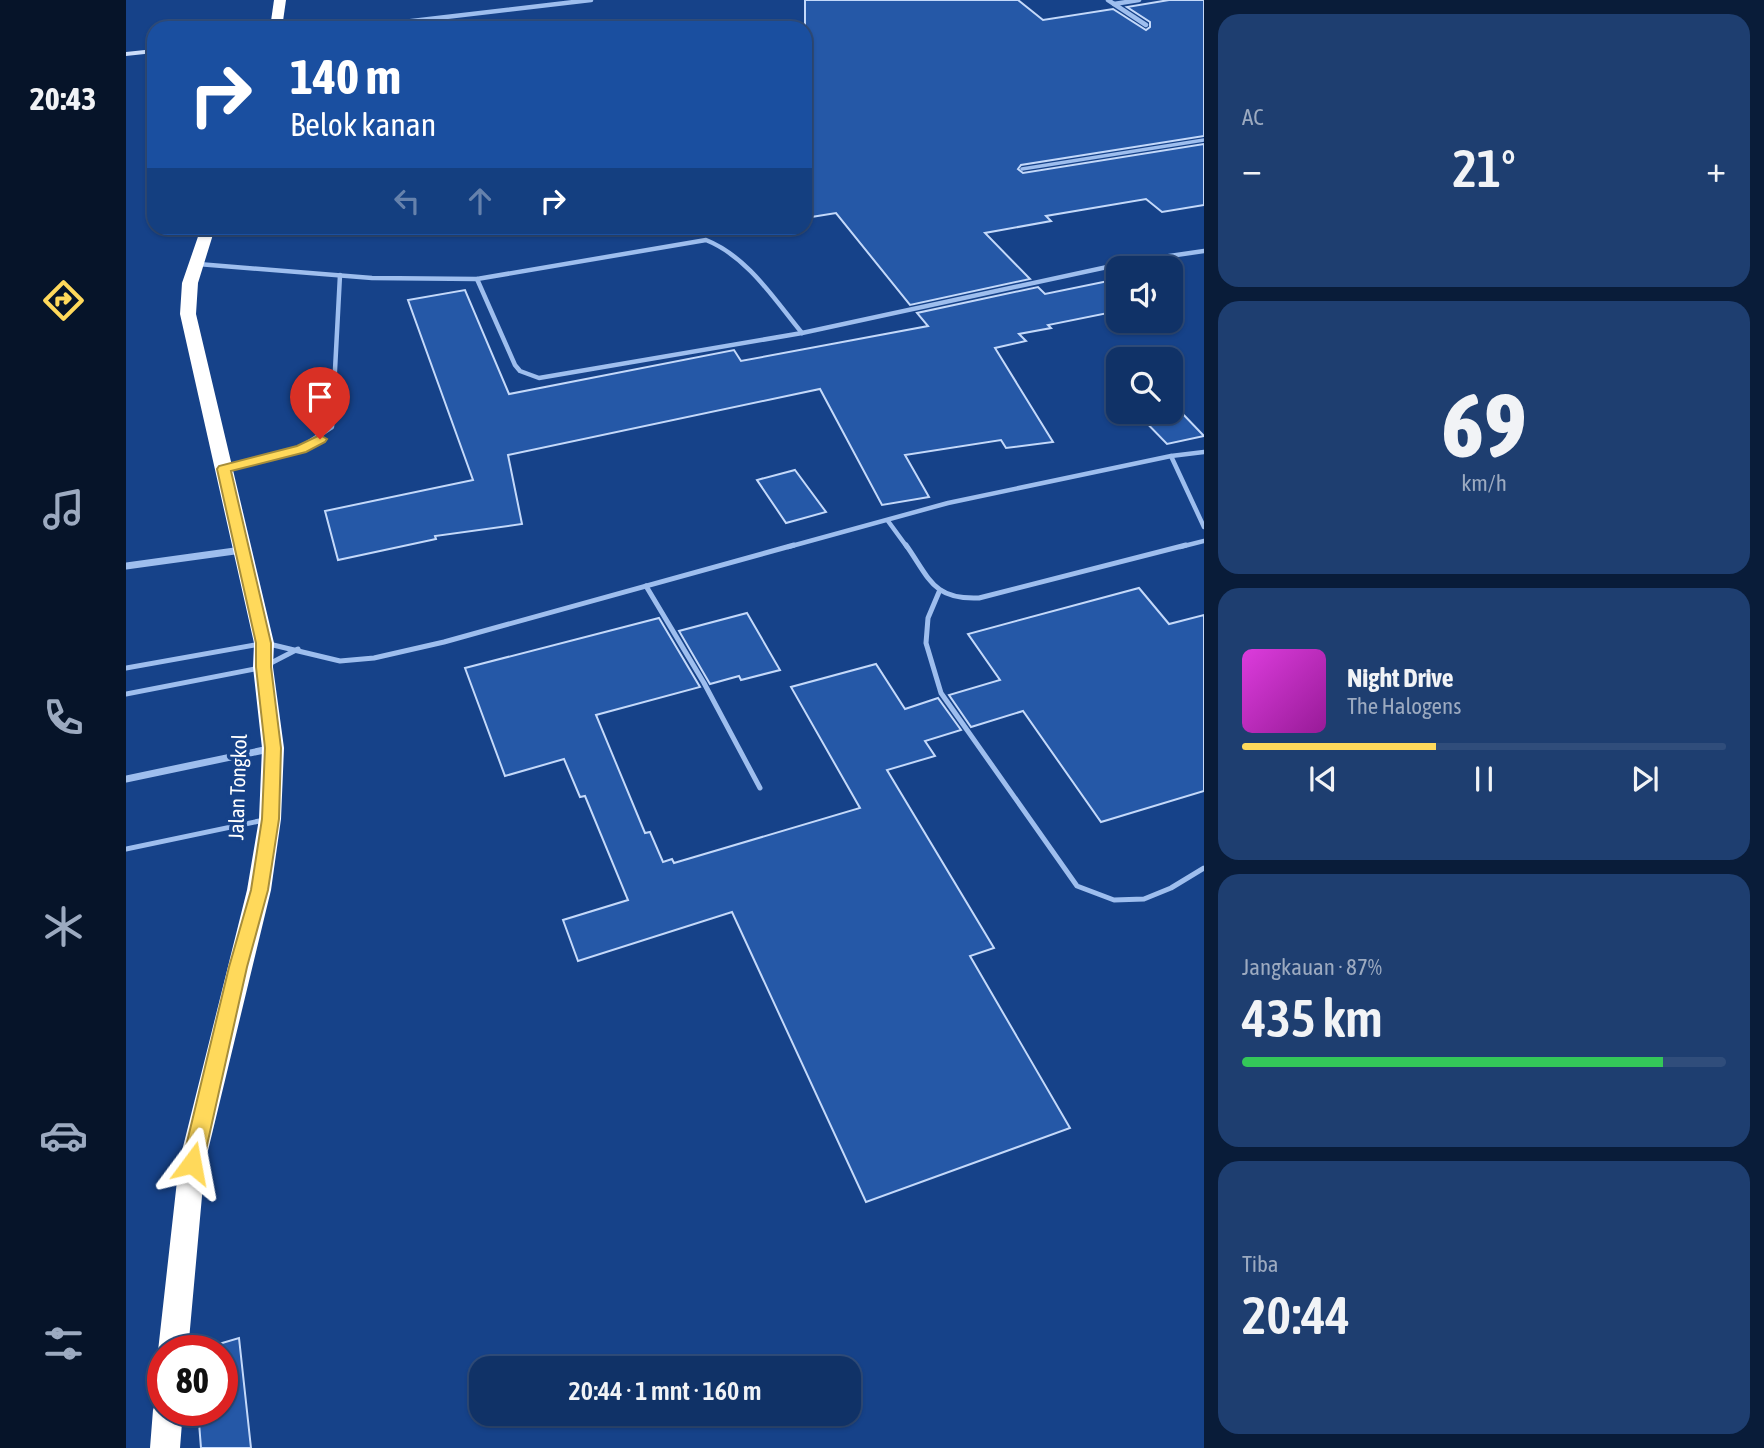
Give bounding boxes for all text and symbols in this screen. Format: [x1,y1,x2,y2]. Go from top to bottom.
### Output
text: 140 m [290,48,401,104]
icon: right [175,49,266,140]
text: 20:43 [30,80,96,117]
text: AC [1242,104,1264,130]
text: Belok kanan [290,106,436,143]
text: 21° [1452,138,1516,198]
text: − [1242,147,1262,190]
text: + [1706,147,1726,190]
icon: left [388,182,426,220]
icon: ahead [461,182,499,220]
icon: right [534,182,572,220]
map controls [1106,256,1183,424]
button: sound [1106,256,1183,333]
icon: directions [39,276,88,325]
button: search [1106,347,1183,424]
pin [290,367,350,439]
text: 69 [1441,372,1527,476]
icon: arrive [301,378,339,416]
text: km/h [1461,470,1507,496]
icon: music [39,485,88,534]
text: Night Drive [1347,663,1454,693]
icon: phone [39,693,88,742]
text: The Halogens [1347,693,1461,719]
street label: Jalan Tongkol [223,733,251,840]
icon: previous [1304,760,1342,798]
icon: pause [1465,760,1503,798]
icon: next [1626,760,1664,798]
icon: climate [39,902,88,951]
text: Jangkauan · 87% [1242,954,1382,980]
text: 435 km [1242,988,1383,1048]
icon: car [39,1111,88,1160]
position arrow [155,1126,229,1200]
text: Tiba [1242,1251,1279,1277]
text: 20:44 [1242,1285,1350,1345]
icon: filters [39,1319,88,1368]
speed limit sign: 80 [147,1335,238,1426]
text: 20:44 · 1 mnt · 160 m [569,1376,761,1406]

